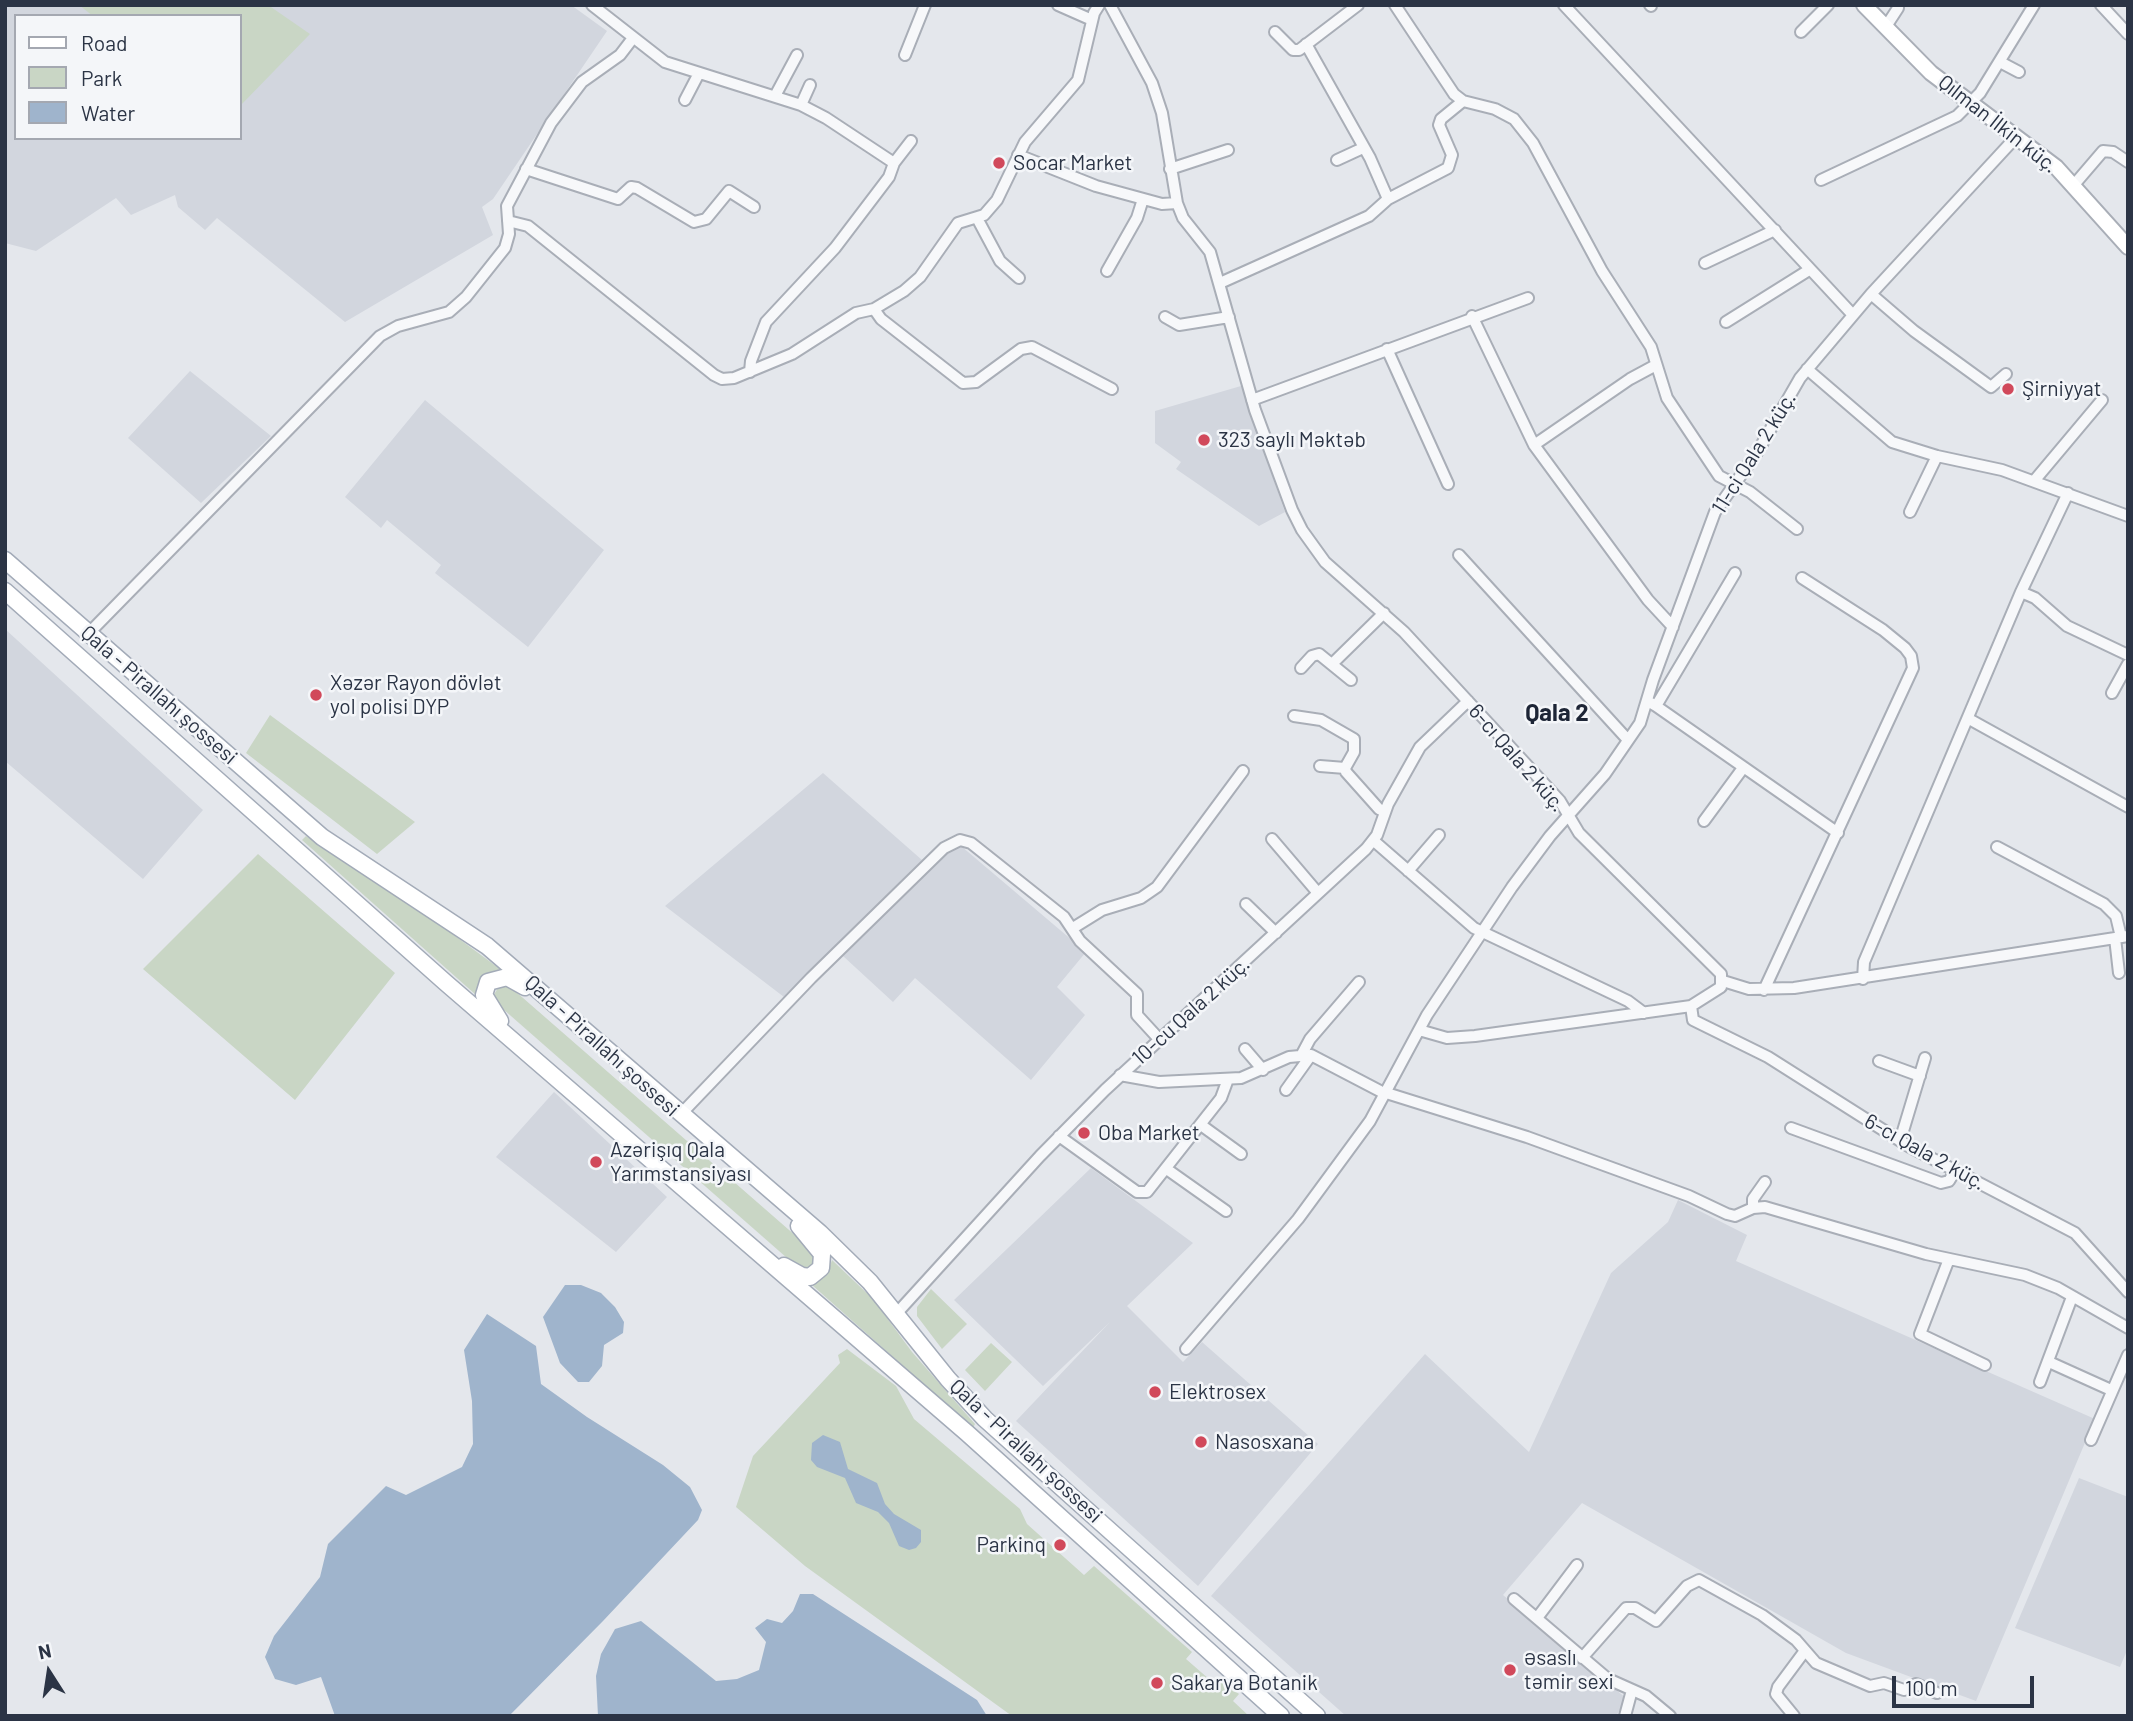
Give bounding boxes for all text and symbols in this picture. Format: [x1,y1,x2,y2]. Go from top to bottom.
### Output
legend [14,14,242,140]
text: Road [81,30,127,55]
text: Park [81,65,122,90]
street label: Qılman İlkin küç. [1933,70,2063,178]
text: Water [81,100,135,125]
place label: Socar Market [1013,150,1132,176]
marker: Socar Market [991,155,1007,171]
place label: Şirniyyat [2022,376,2101,402]
marker: Şirniyyat [2000,381,2016,397]
street label: 11-ci Qala 2 küç. [1706,387,1802,519]
place label: 323 saylı Məktəb [1218,427,1366,453]
marker: 323 saylı Məktəb [1196,432,1212,448]
street label: Qala - Pirallahı şossesi [76,620,242,770]
place label: Xəzər Rayon dövlət yol polisi DYP [330,670,502,720]
marker: Xəzər Rayon dövlət yol polisi DYP [308,687,324,703]
street label: 6-cı Qala 2 küç. [1463,699,1571,817]
district label: Qala 2 [1525,699,1589,727]
street label: 10-cu Qala 2 küç. [1127,952,1255,1070]
street label: Qala - Pirallahı şossesi [519,970,685,1122]
street label: 6-cı Qala 2 küç. [1860,1108,1990,1196]
place label: Oba Market [1098,1120,1200,1146]
marker: Oba Market [1076,1125,1092,1141]
place label: Azərişıq Qala Yarımstansiyası [610,1137,751,1187]
marker: Azərişıq Qala Yarımstansiyası [588,1154,604,1170]
street label: Qala - Pirallahı şossesi [945,1374,1107,1528]
place label: Elektrosex [1169,1379,1266,1405]
marker: Elektrosex [1147,1384,1163,1400]
place label: Nasosxana [1215,1429,1314,1455]
marker: Nasosxana [1193,1434,1209,1450]
place label: Parkinq [976,1532,1046,1558]
marker: Parkinq [1052,1537,1068,1553]
north arrow [14,1637,84,1707]
text: N [36,1638,53,1664]
place label: Əsaslı təmir sexi [1524,1645,1614,1695]
marker: Əsaslı təmir sexi [1502,1662,1518,1678]
scale bar [1895,1662,2037,1706]
place label: Sakarya Botanik [1171,1670,1318,1696]
marker: Sakarya Botanik [1149,1675,1165,1691]
text: 100 m [1905,1675,1958,1700]

